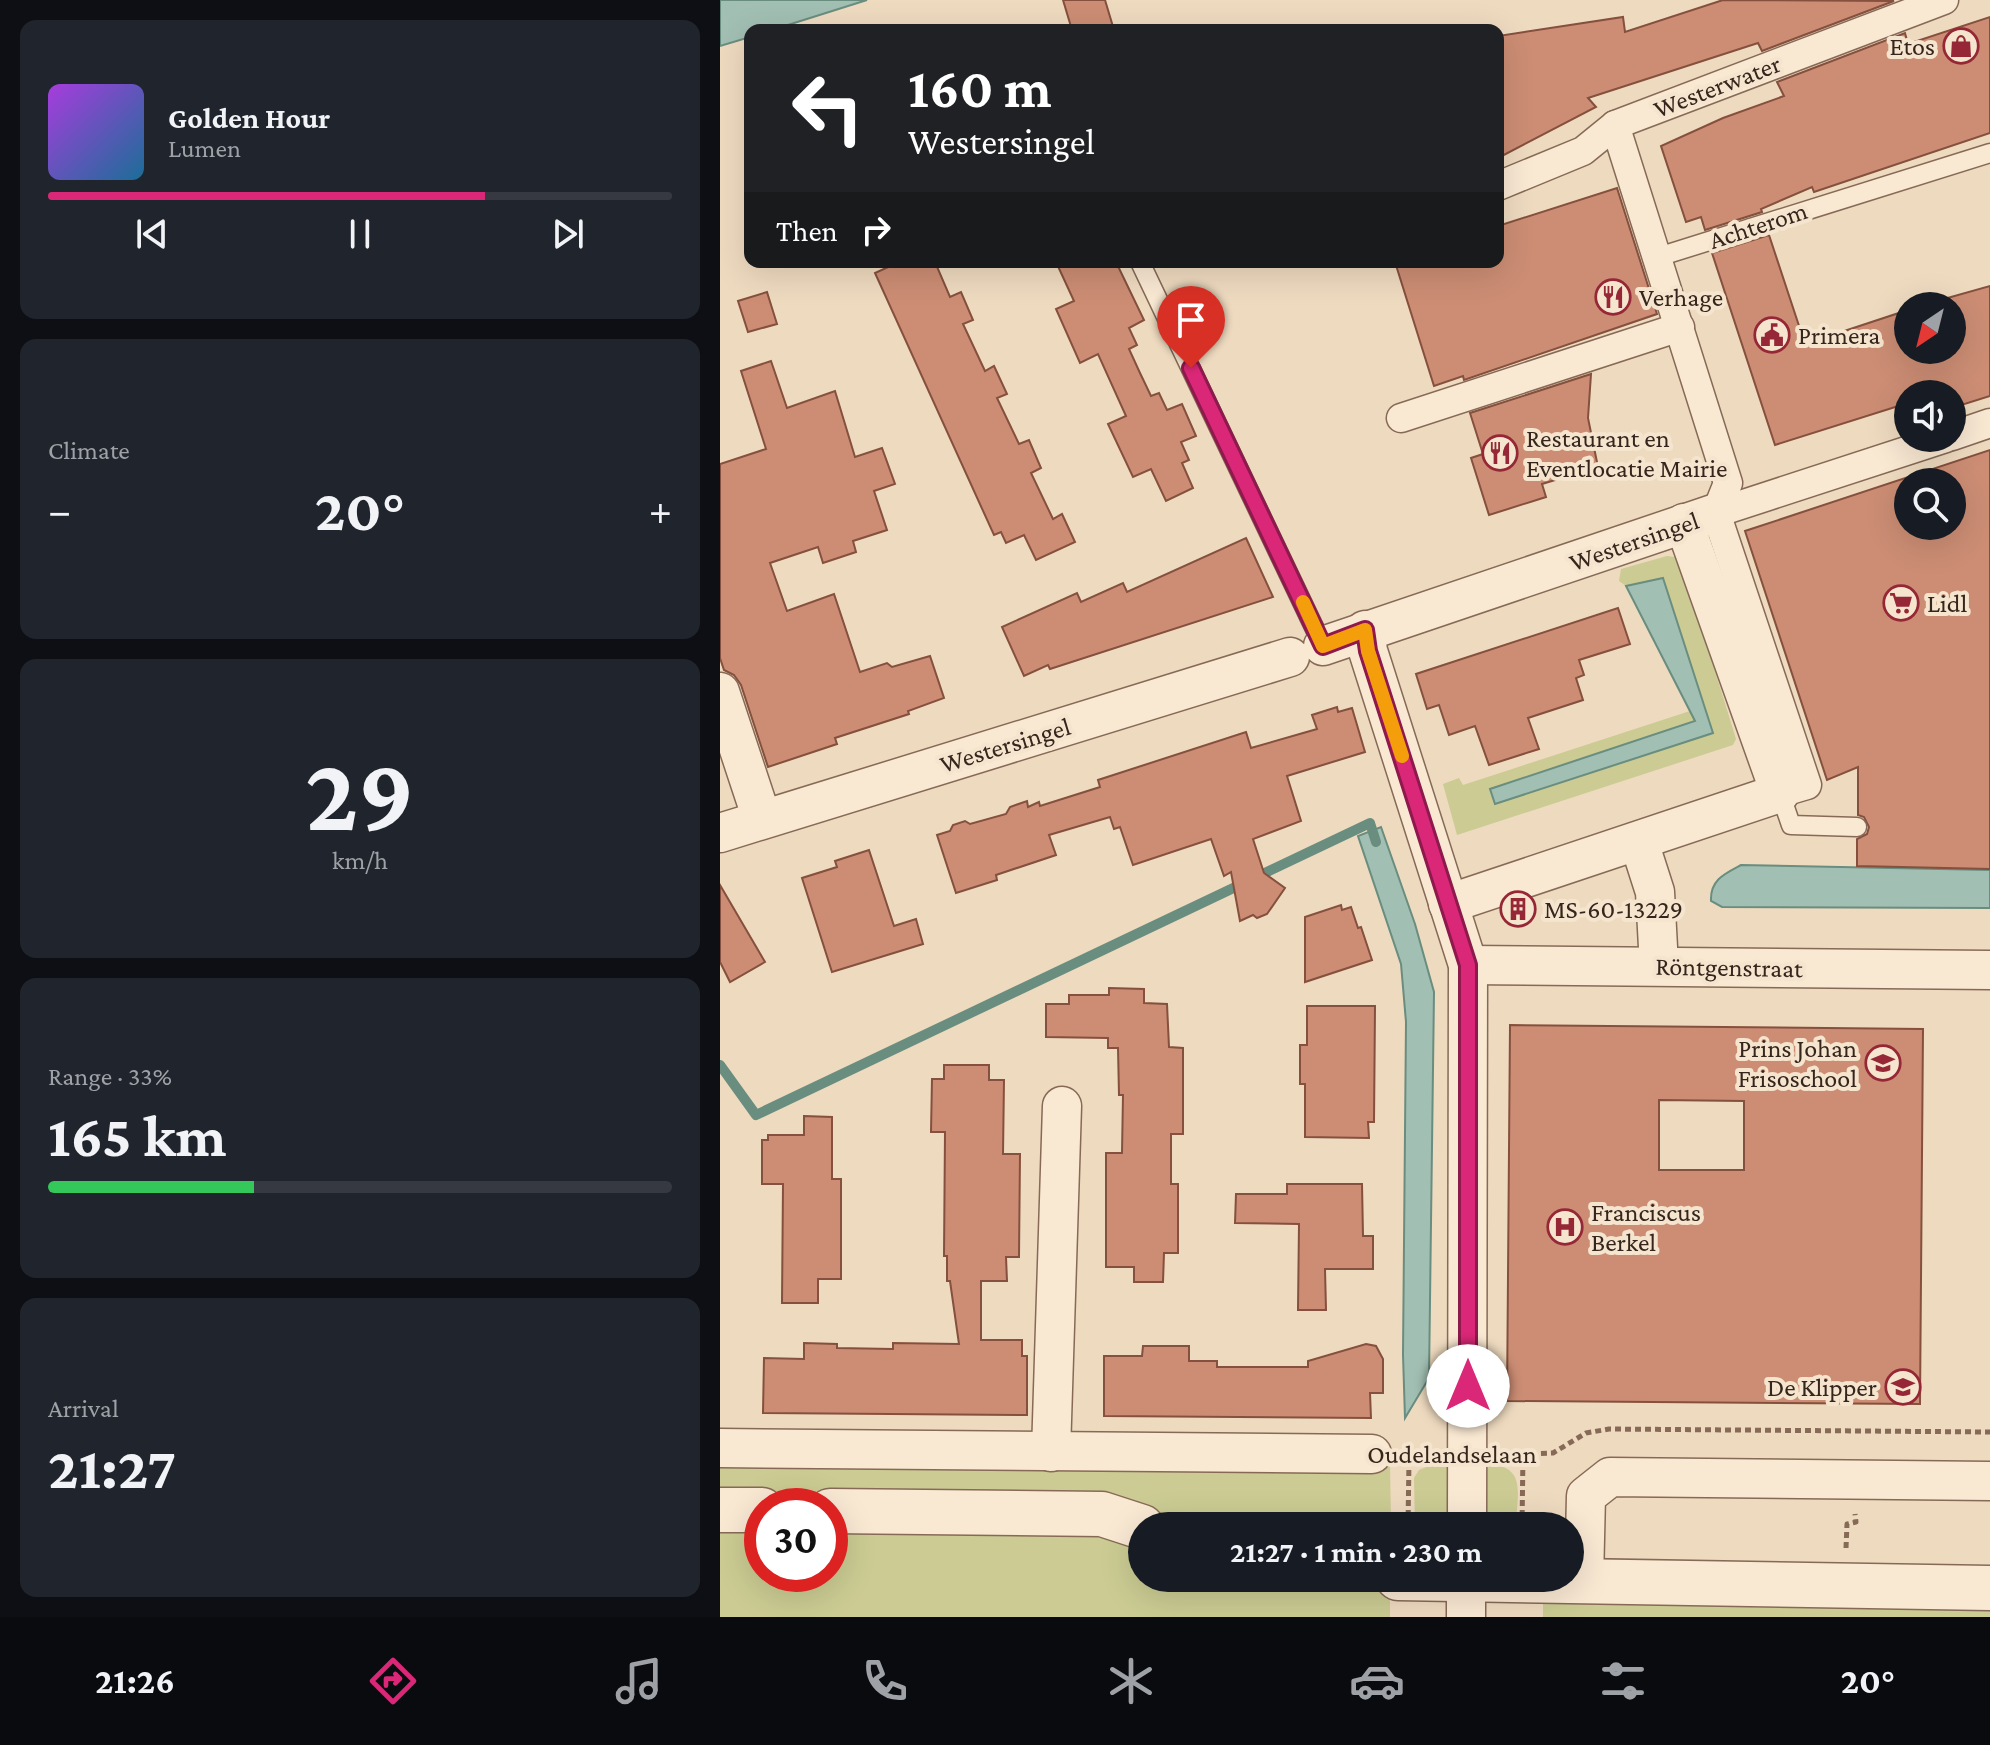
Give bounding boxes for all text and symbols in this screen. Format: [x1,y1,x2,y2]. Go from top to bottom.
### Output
shop icon: Etos [1942,27,1980,65]
place label: Etos [1890,32,1935,61]
street label: Westerwater [1650,49,1785,124]
icon: left [776,56,880,160]
text: 160 m [908,57,1052,119]
text: Golden Hour [168,101,330,134]
text: Westersingel [908,122,1095,162]
text: Lumen [168,134,241,163]
street label: Achterom [1705,196,1811,255]
icon: right [854,208,898,252]
icon: previous [130,212,174,256]
icon: pause [338,212,382,256]
icon: next [546,212,590,256]
text: Then [776,214,838,247]
restaurant icon: Verhage [1594,278,1632,316]
place label: Verhage [1639,283,1723,312]
pin [1157,286,1225,368]
north arrow [1894,292,1966,364]
map controls [1894,292,1966,540]
icon: arrive [1169,298,1213,342]
public building icon: Primera [1753,316,1791,354]
place label: Primera [1798,321,1880,350]
button: sound [1894,380,1966,452]
place label: Restaurant en Eventlocatie Mairie [1526,424,1727,483]
restaurant icon: Restaurant en Eventlocatie Mairie [1481,434,1519,472]
text: Climate [48,436,130,465]
button: search [1894,468,1966,540]
text: 20° [315,476,405,543]
text: − [48,486,71,534]
text: + [649,486,672,534]
street label: Westersingel [1566,506,1703,577]
supermarket icon: Lidl [1882,584,1920,622]
place label: Lidl [1927,589,1967,618]
street label: Westersingel [936,712,1074,779]
text: 29 [305,736,415,851]
text: km/h [332,846,388,875]
building icon: MS-60-13229 [1499,890,1537,928]
place label: MS-60-13229 [1544,895,1683,924]
street label: Röntgenstraat [1655,952,1803,983]
place label: Prins Johan Frisoschool [1738,1034,1857,1093]
school or university icon: Prins Johan Frisoschool [1864,1044,1902,1082]
text: Range · 33% [48,1062,172,1091]
text: 165 km [48,1102,227,1169]
place label: Franciscus Berkel [1591,1198,1701,1257]
hospital icon: Franciscus Berkel [1546,1208,1584,1246]
position arrow [1426,1344,1510,1428]
school or university icon: De Klipper [1884,1368,1922,1406]
place label: De Klipper [1767,1373,1877,1402]
text: Arrival [48,1394,119,1423]
text: 21:27 [48,1434,176,1501]
street label: Oudelandselaan [1367,1440,1537,1469]
speed limit sign: 30 [744,1488,848,1592]
text: 21:27 · 1 min · 230 m [1230,1535,1482,1568]
icon: directions [365,1653,421,1709]
icon: music [611,1653,667,1709]
icon: phone [857,1653,913,1709]
icon: climate [1103,1653,1159,1709]
icon: car [1349,1653,1405,1709]
icon: filters [1595,1653,1651,1709]
text: 21:26 [95,1661,175,1701]
text: 20° [1841,1661,1895,1701]

